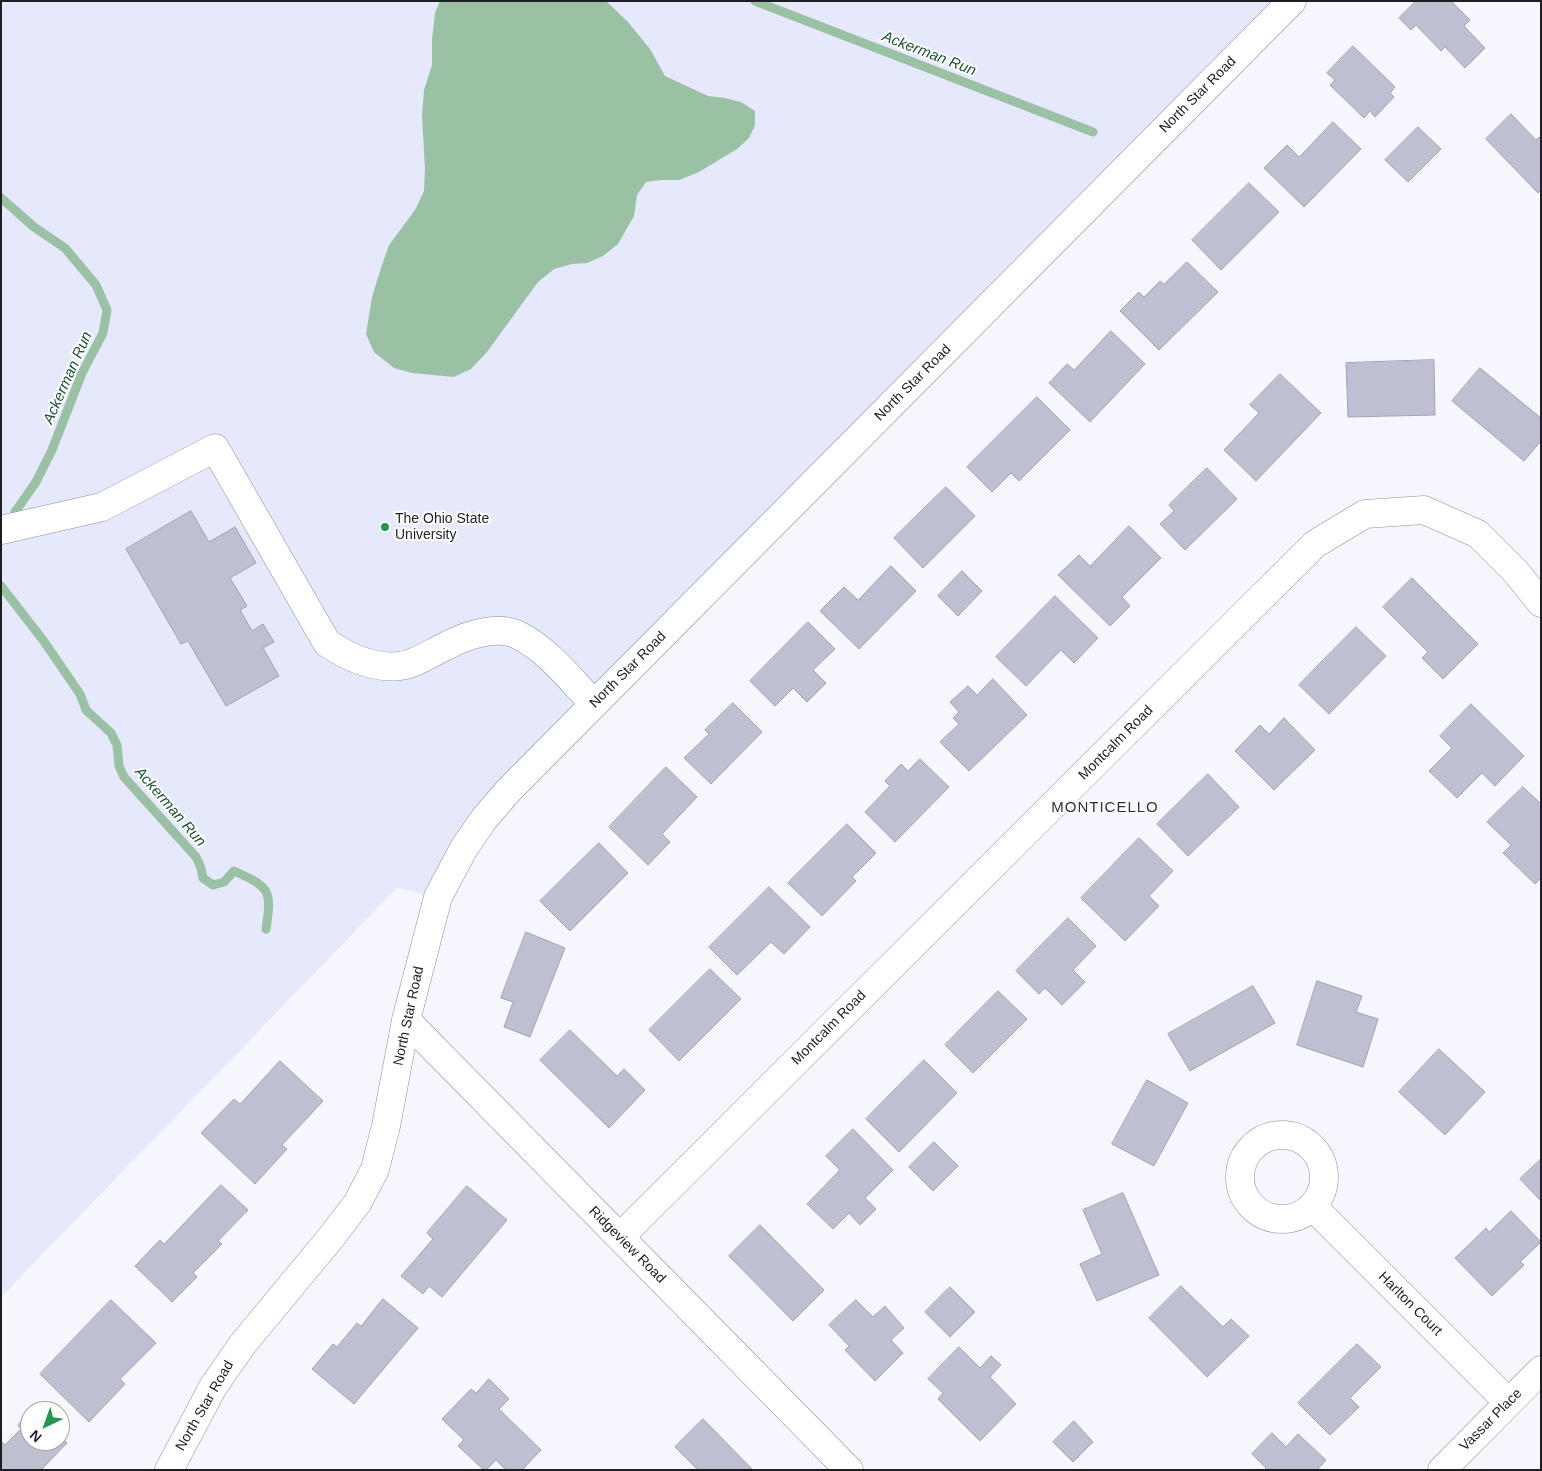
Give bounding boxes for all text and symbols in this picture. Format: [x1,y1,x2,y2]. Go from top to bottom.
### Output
water label: Ackerman Run [879,28,979,80]
street label: North Star Road [1156,53,1240,137]
water label: Ackerman Run [40,329,96,427]
street label: North Star Road [871,341,955,425]
place label: The Ohio State University [395,511,489,544]
marker: The Ohio State University [379,521,391,533]
street label: North Star Road [586,628,670,712]
street label: Montcalm Road [1075,702,1157,784]
water label: Ackerman Run [131,764,209,850]
district label: MONTICELLO [1050,799,1160,817]
street label: North Star Road [390,965,428,1067]
street label: Montcalm Road [788,987,870,1069]
street label: Ridgeview Road [585,1203,669,1287]
street label: Harlton Court [1375,1269,1445,1339]
street label: North Star Road [172,1358,238,1454]
street label: Vassar Place [1456,1385,1526,1455]
north arrow [20,1401,70,1451]
text: N [27,1427,45,1446]

